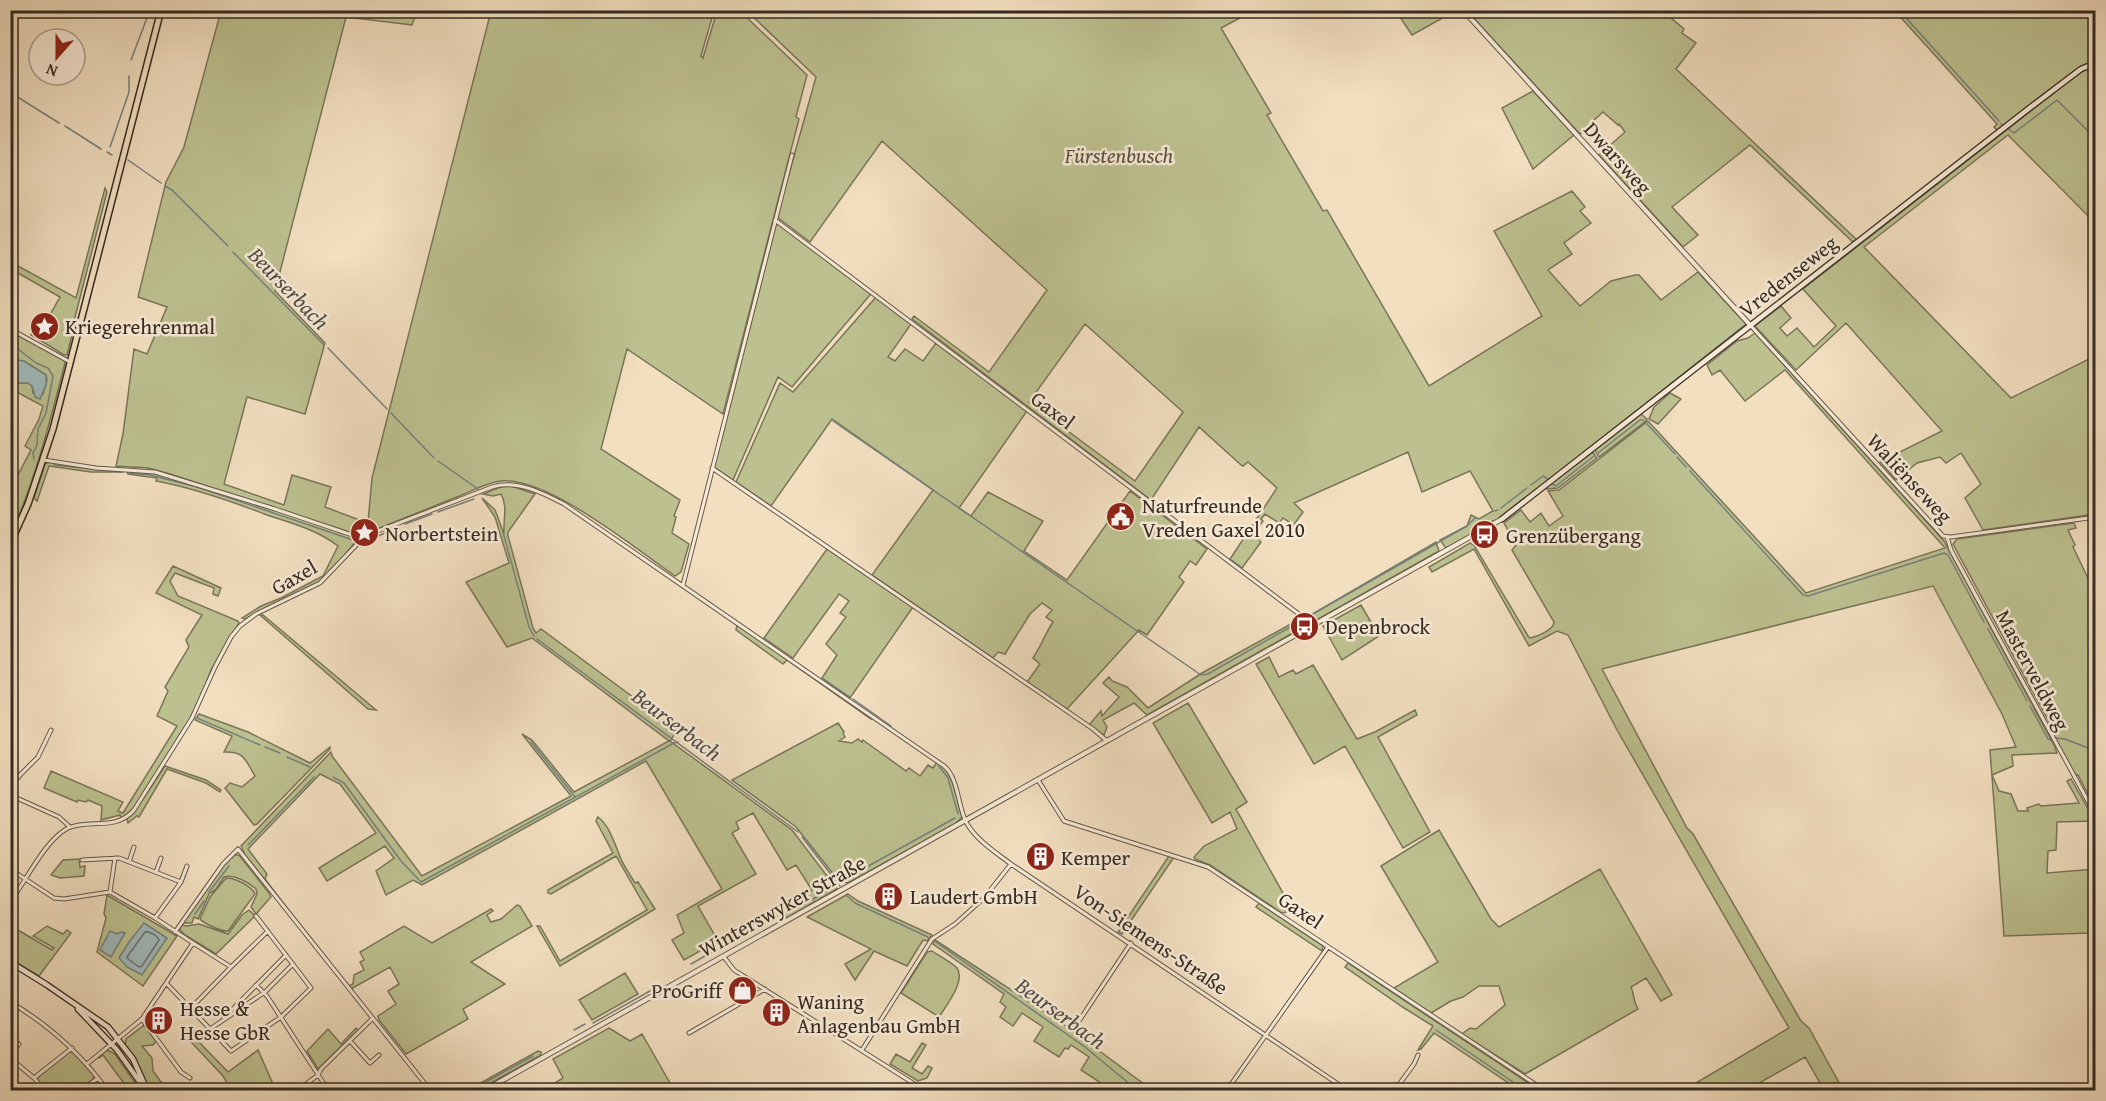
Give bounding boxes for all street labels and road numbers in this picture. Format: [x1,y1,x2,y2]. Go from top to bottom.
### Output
street label: Dwarsweg [1577,115,1660,202]
street label: Vredenseweg [1732,227,1844,324]
street label: Gaxel [1024,383,1082,437]
street label: Waliënseweg [1860,426,1960,530]
street label: Gaxel [265,551,323,603]
street label: Masterveldweg [1988,604,2078,737]
street label: Winterswyker Straße [693,847,871,965]
street label: Von-Siemens-Straße [1067,876,1235,1002]
street label: Gaxel [1272,884,1330,936]

